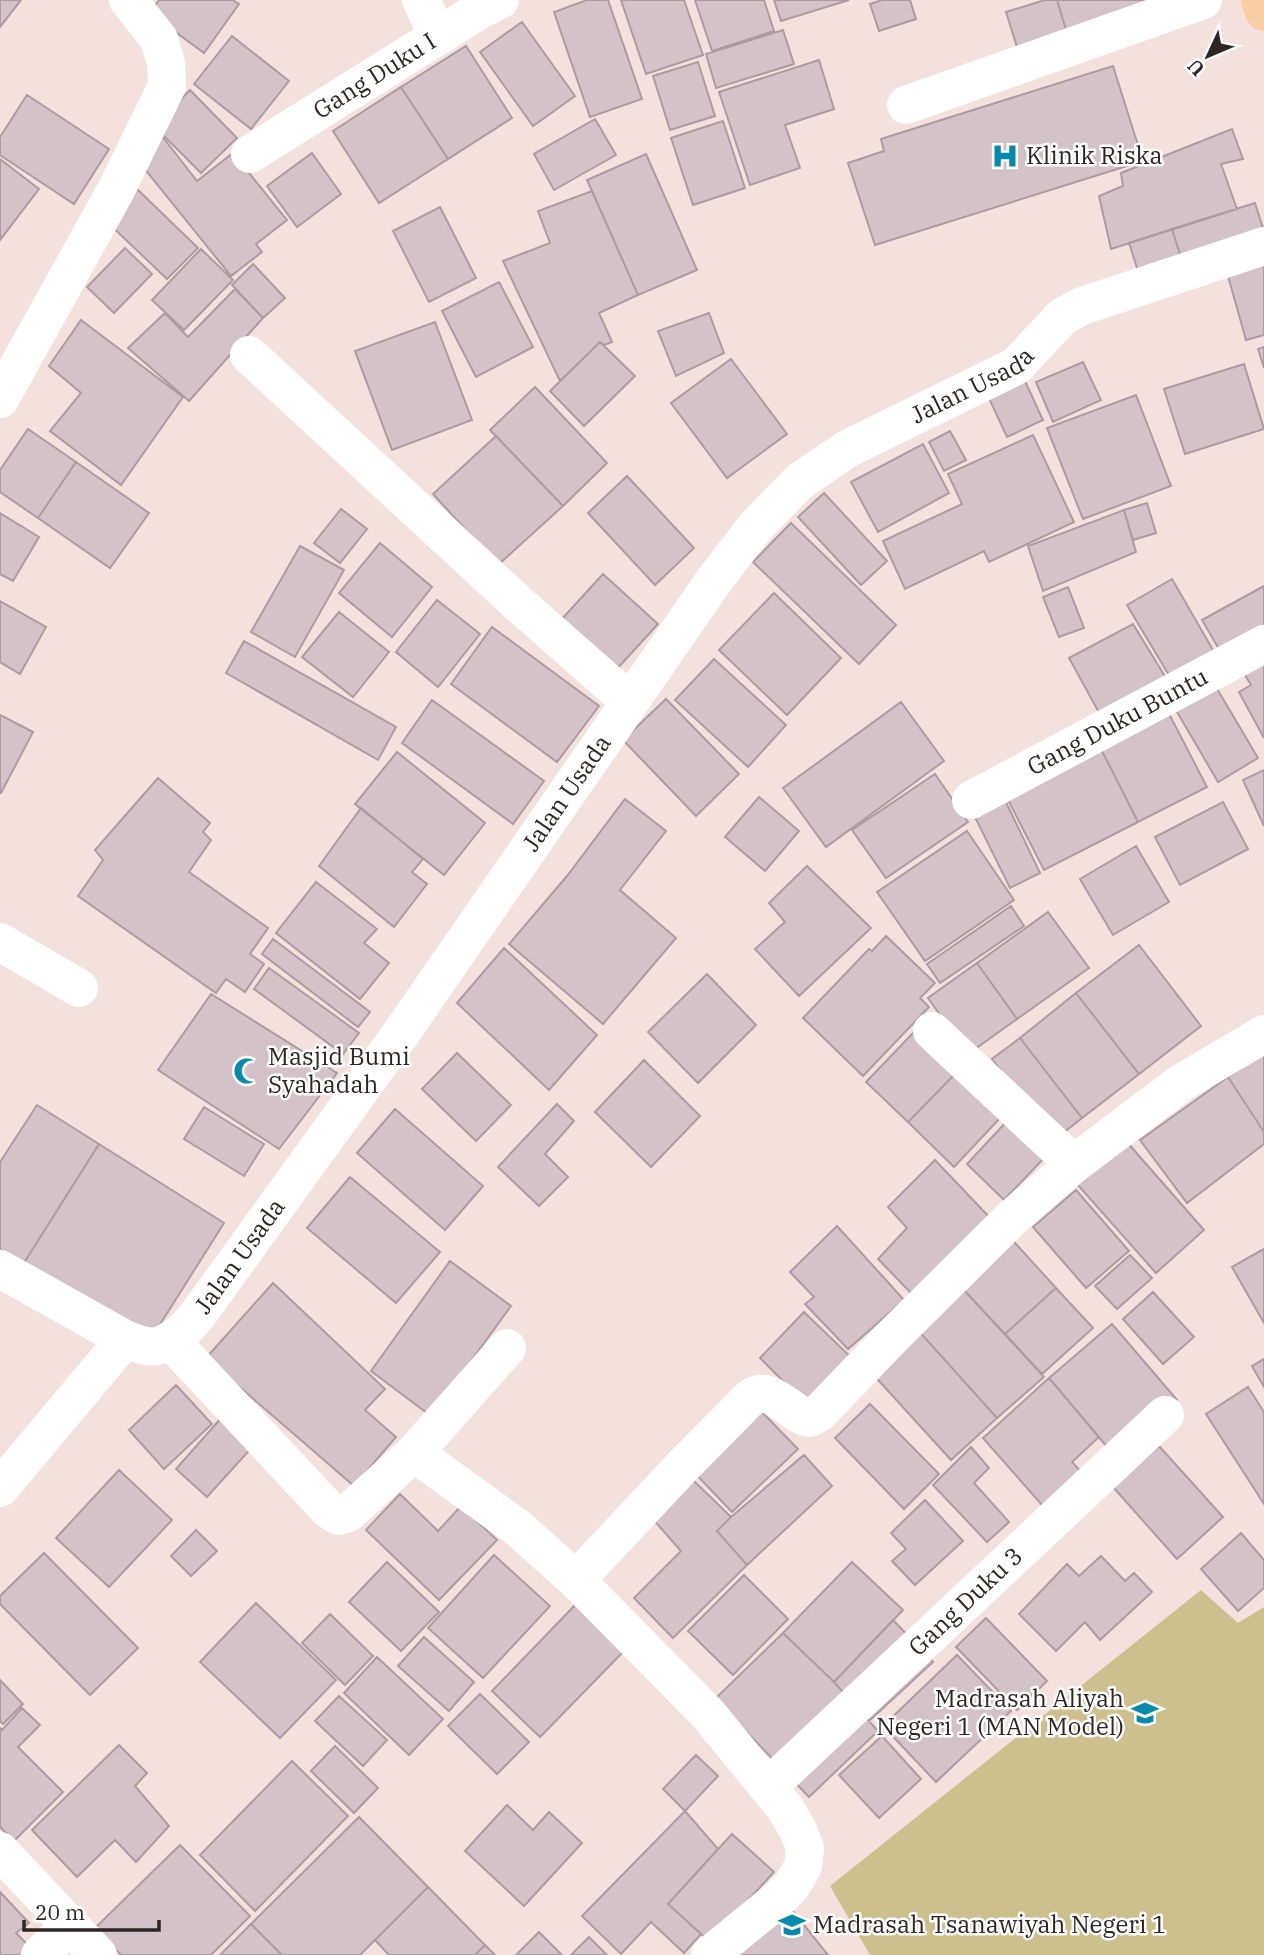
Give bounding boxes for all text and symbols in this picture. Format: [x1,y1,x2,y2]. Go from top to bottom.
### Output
north arrow [1173,21,1243,91]
street label: Gang Duku I [307,25,441,126]
text: U [1182,54,1209,81]
place label: Klinik Riska [1026,139,1163,171]
hospital icon: Klinik Riska [990,141,1020,171]
street label: Jalan Usada [905,340,1041,430]
street label: Gang Duku Buntu [1021,660,1213,782]
street label: Jalan Usada [515,728,618,857]
place label: Masjid Bumi Syahadah [268,1040,410,1100]
mosque icon: Masjid Bumi Syahadah [232,1056,262,1086]
street label: Jalan Usada [187,1192,292,1320]
street label: Gang Duku 3 [901,1540,1029,1662]
place label: Madrasah Aliyah Negeri 1 (MAN Model) [876,1682,1124,1742]
school or university icon: Madrasah Aliyah Negeri 1 (MAN Model) [1130,1698,1160,1728]
scale bar [24,1888,159,1932]
text: 20 m [35,1898,85,1926]
place label: Madrasah Tsanawiyah Negeri 1 [813,1908,1166,1940]
school or university icon: Madrasah Tsanawiyah Negeri 1 [777,1910,807,1940]

